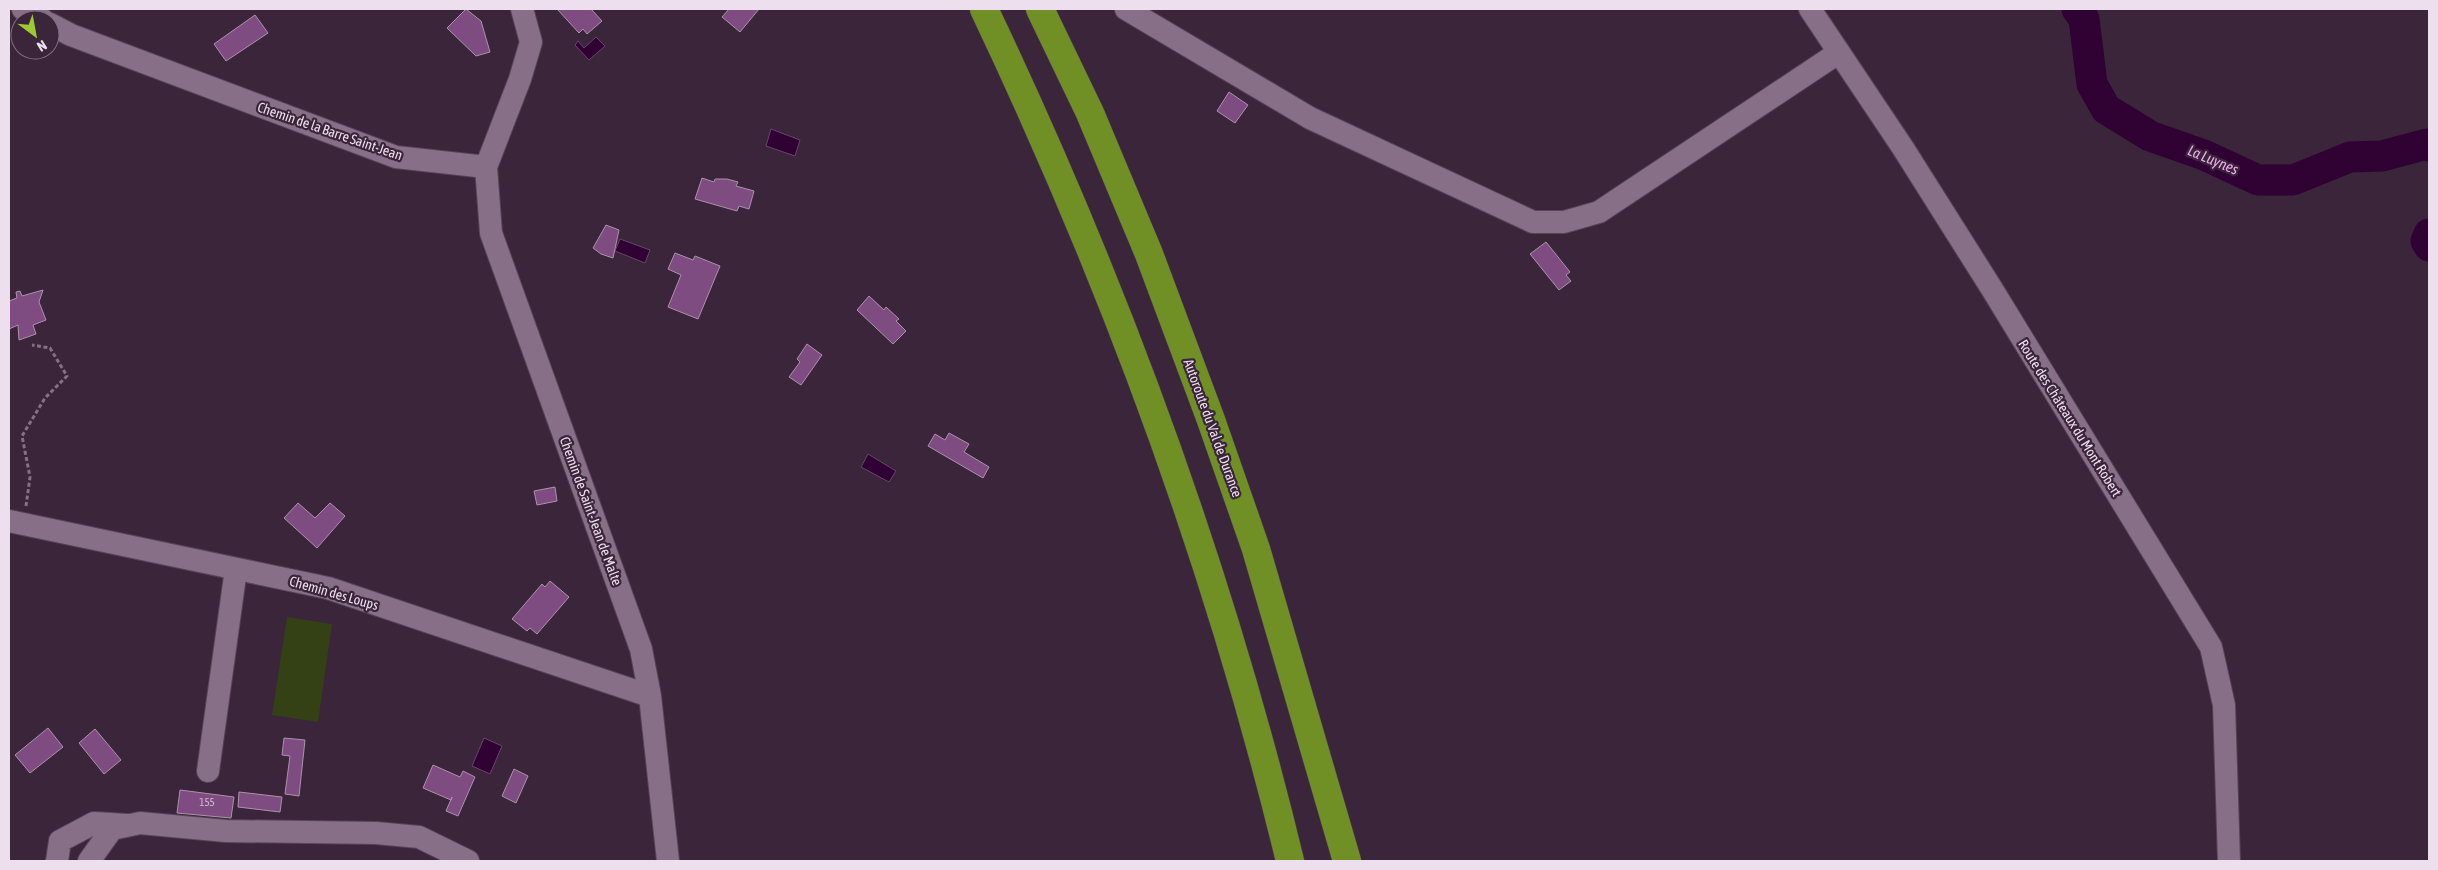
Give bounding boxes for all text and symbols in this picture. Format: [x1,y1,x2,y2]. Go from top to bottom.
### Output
north arrow [10,10,60,60]
text: N [34,37,50,55]
street label: Chemin de la Barre Saint-Jean [255,99,405,163]
water label: La Luynes [2185,141,2241,178]
street label: Route des Châteaux du Mont Robert [2015,337,2125,499]
street label: Autoroute du Val de Durance [1181,357,1245,499]
street label: Chemin de Saint-Jean de Malte [557,434,625,588]
street label: Chemin des Loups [288,573,380,613]
house number: 155 [199,796,215,808]

